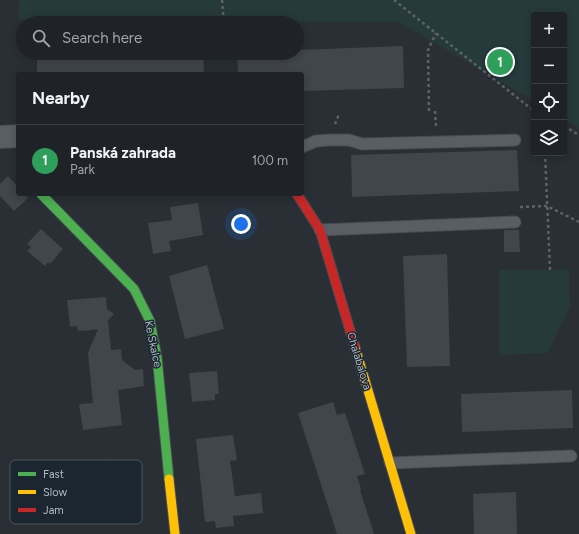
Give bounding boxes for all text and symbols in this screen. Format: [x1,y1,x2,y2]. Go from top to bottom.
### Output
map controls [531,12,567,156]
button: + [531,12,567,48]
search box [16,16,304,60]
icon: search [30,27,52,49]
text: Search here [62,29,142,47]
pin: 1 [487,47,513,77]
button: − [531,48,567,84]
button: locate [531,84,567,120]
text: Nearby [32,88,90,108]
button: layers [531,120,567,156]
text: Panská zahrada [70,144,176,162]
text: 1 [42,153,48,168]
text: 100 m [252,153,288,168]
text: Park [70,162,95,177]
your location [231,214,251,234]
street label: Ke Skalce [142,320,164,368]
street label: Chalabalova [344,331,374,391]
legend [10,460,142,524]
text: Fast [43,468,64,481]
text: Slow [43,486,67,499]
text: Jam [43,504,64,517]

